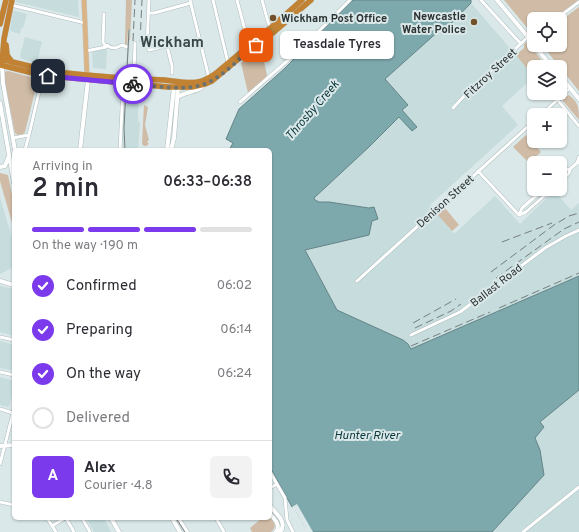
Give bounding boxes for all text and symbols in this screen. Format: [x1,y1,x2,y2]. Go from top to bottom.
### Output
place label: Newcastle Water Police [402,10,466,37]
place label: Wickham Post Office [281,12,387,26]
map controls [527,12,567,196]
button: locate [527,12,567,52]
marker: Wickham Post Office [268,13,278,23]
marker: Newcastle Water Police [469,17,479,27]
pin [239,28,273,62]
callout: Teasdale Tyres [280,31,394,59]
district label: Wickham [140,34,204,53]
icon: bag [245,34,267,56]
text: Teasdale Tyres [293,37,381,53]
street label: Fitzroy Street [461,46,520,102]
pin [31,59,65,93]
button: layers [527,60,567,100]
courier [113,64,153,104]
icon: home [37,65,59,87]
icon: bike [122,73,144,95]
water label: Throsby Creek [282,77,344,144]
button: + [527,108,567,148]
button: − [527,156,567,196]
text: Arriving in [32,159,93,175]
street label: Denison Street [414,172,477,231]
text: 2 min [32,173,99,206]
text: 06:33–06:38 [163,173,252,192]
text: On the way · 190 m [32,238,138,254]
street label: Ballast Road [468,261,525,310]
icon: check [32,275,54,297]
text: Confirmed [66,277,137,296]
text: 06:02 [217,278,252,294]
icon: check [32,319,54,341]
text: Preparing [66,321,133,340]
text: 06:14 [220,322,252,338]
icon: check [32,363,54,385]
text: On the way [66,365,141,384]
text: 06:24 [217,366,252,382]
text: Delivered [66,409,130,428]
water label: Hunter River [334,428,401,444]
button: phone [210,456,252,498]
text: Alex [84,459,116,478]
text: A [48,467,58,486]
text: Courier · 4.8 [84,478,153,494]

